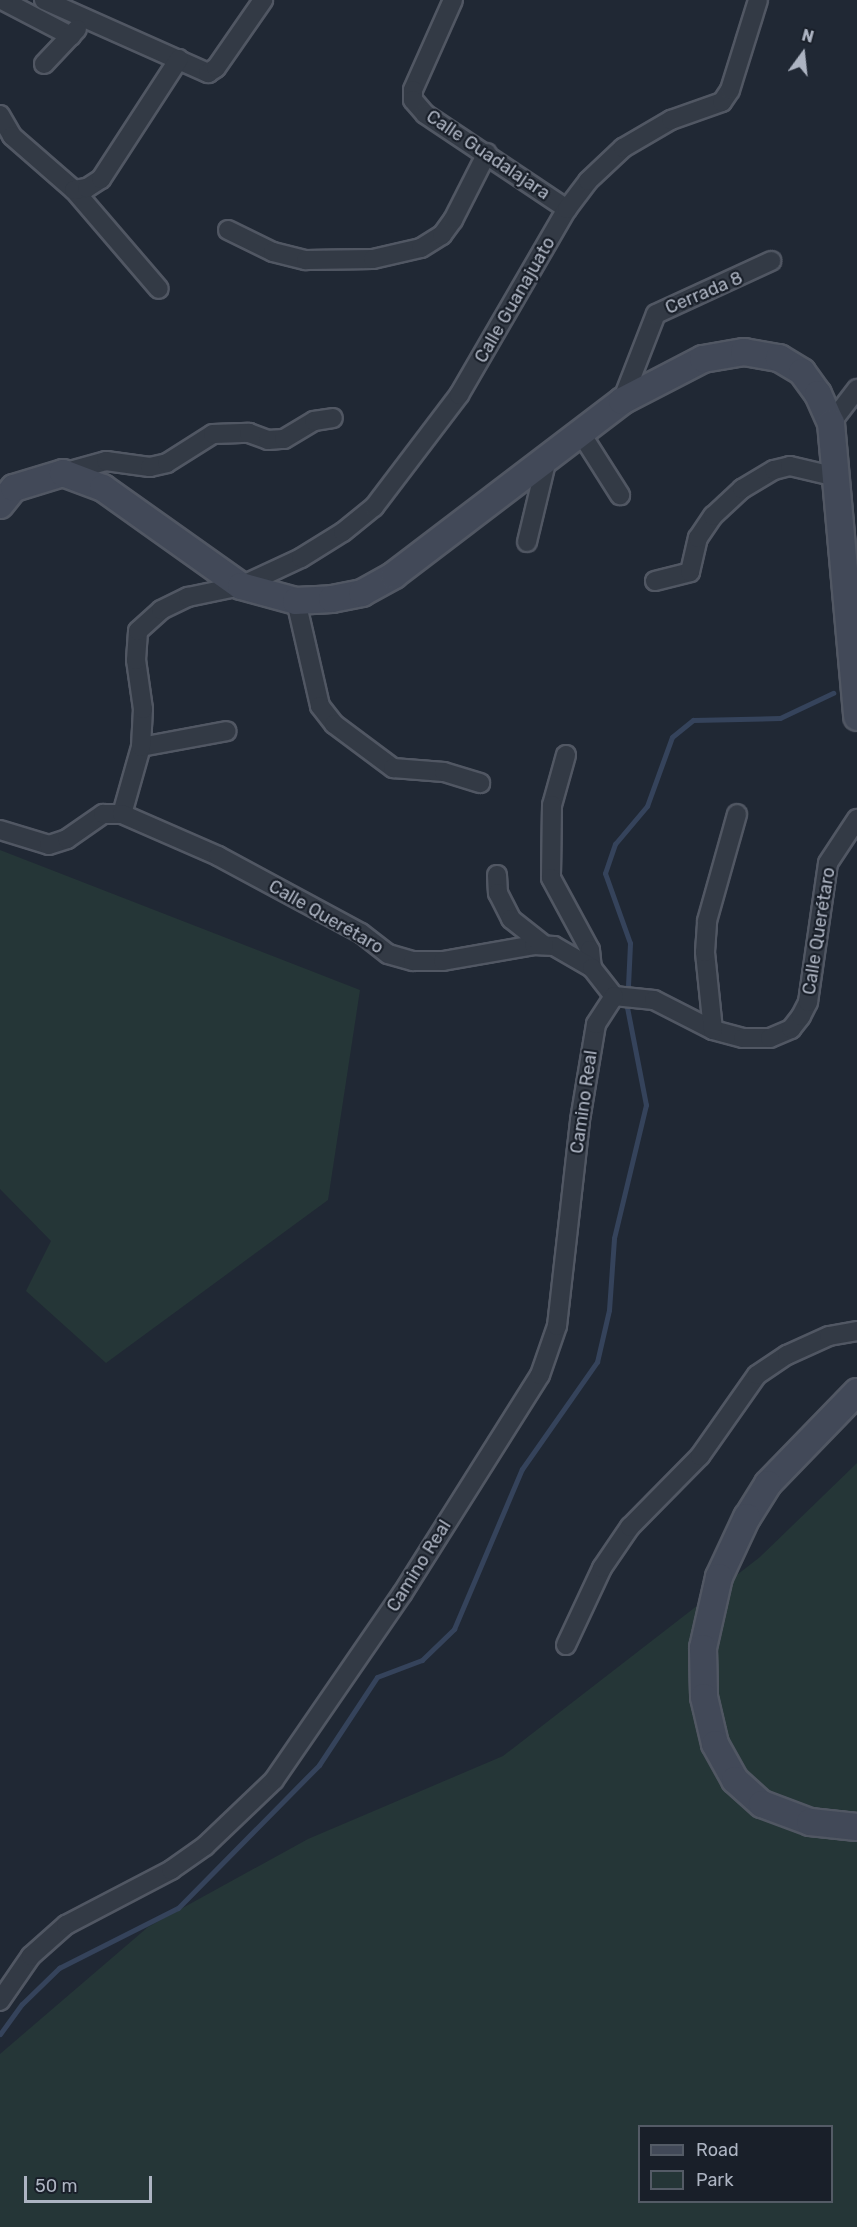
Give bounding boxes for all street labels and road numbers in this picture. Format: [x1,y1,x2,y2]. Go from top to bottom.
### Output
street label: Calle Guadalajara [422,106,554,204]
street label: Calle Guanajuato [470,233,560,367]
street label: Cerrada 8 [662,267,746,319]
street label: Calle Querétaro [798,866,840,996]
street label: Calle Querétaro [265,875,387,959]
street label: Camino Real [566,1049,602,1155]
street label: Camino Real [382,1516,456,1616]

